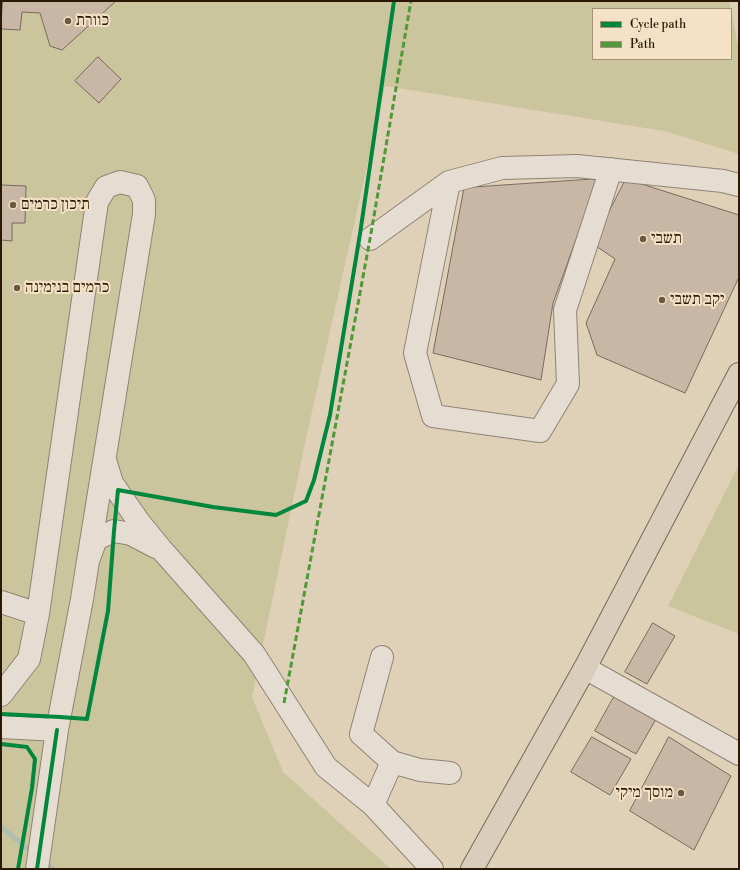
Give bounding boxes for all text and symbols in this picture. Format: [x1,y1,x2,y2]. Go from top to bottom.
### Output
legend [592,8,732,60]
place label: כוורת [76,11,109,31]
marker: כוורת [63,16,73,26]
text: Cycle path [630,17,686,32]
text: Path [630,37,655,52]
place label: תיכון כרמים [21,195,90,215]
marker: תיכון כרמים [8,200,18,210]
place label: תשבי [651,229,682,249]
marker: תשבי [638,234,648,244]
place label: כרמים בנימינה [25,278,109,298]
marker: כרמים בנימינה [12,283,22,293]
place label: יקב תשבי [670,290,724,310]
marker: יקב תשבי [657,295,667,305]
place label: מוסך מיקי [616,783,673,803]
marker: מוסך מיקי [676,788,686,798]

